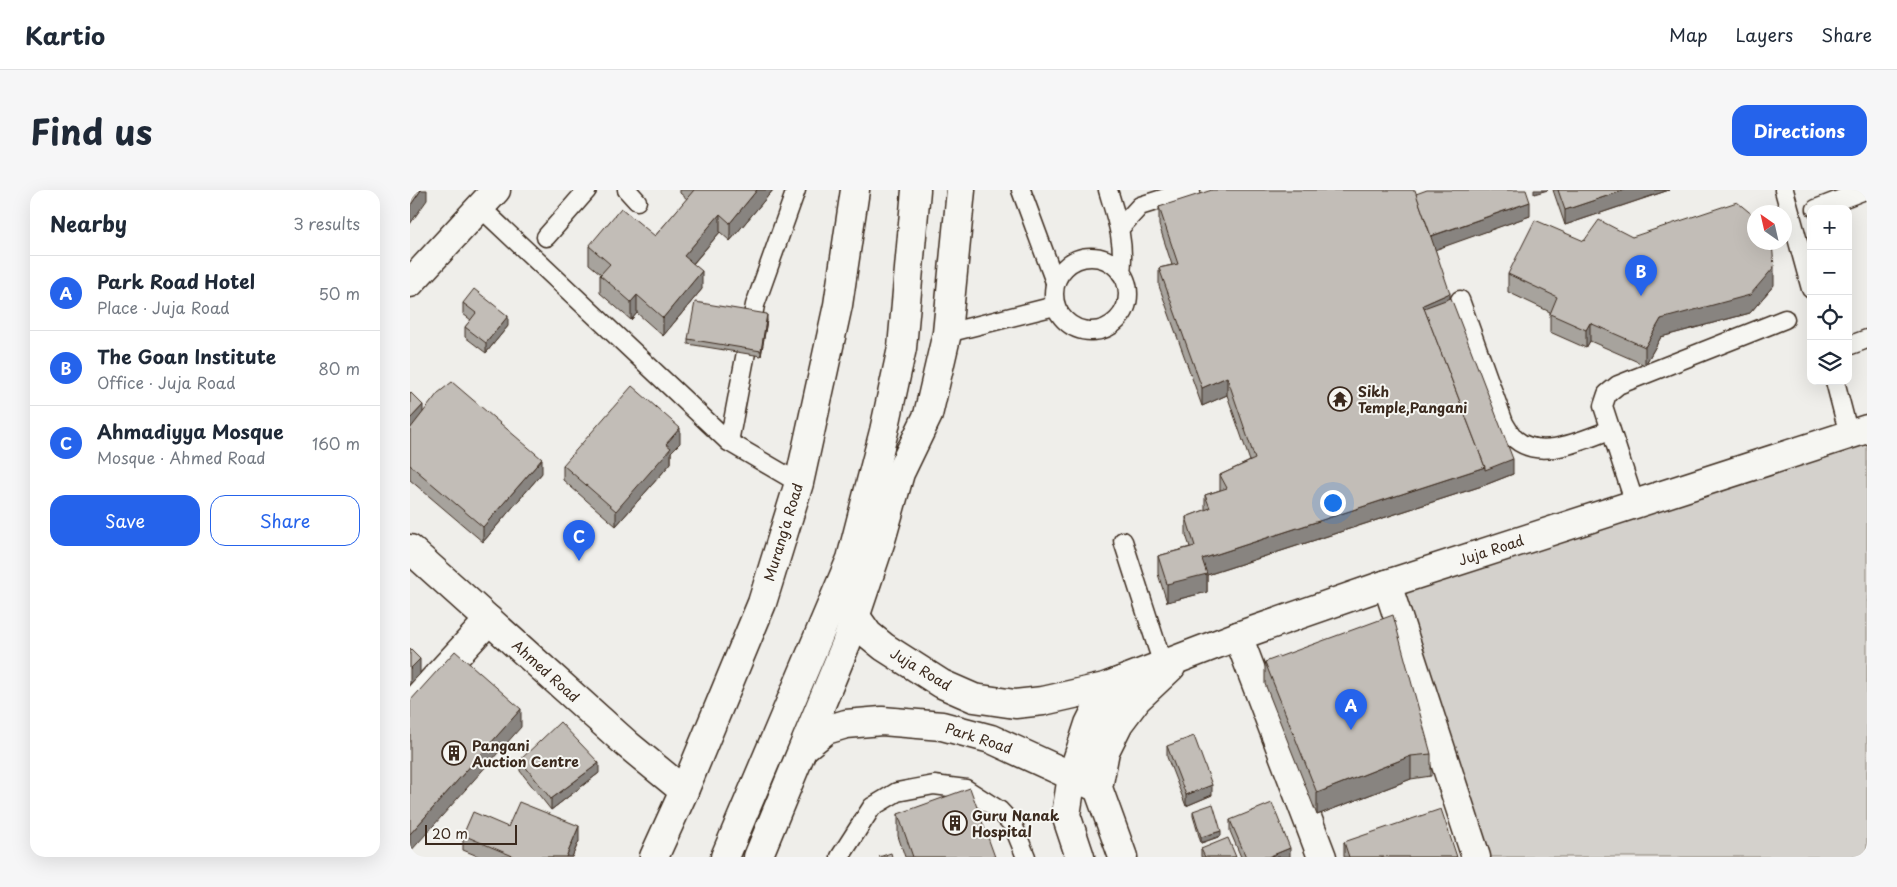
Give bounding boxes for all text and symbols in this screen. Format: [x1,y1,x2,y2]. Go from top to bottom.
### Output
text: Kartio [25,17,105,53]
text: Map [1669,21,1708,48]
text: Layers [1736,21,1793,48]
text: Share [1821,21,1872,48]
text: Find us [30,104,152,157]
button: Directions [1732,105,1867,156]
north arrow [1747,205,1792,250]
map controls [1807,205,1852,385]
button: + [1807,205,1852,250]
text: Nearby [50,207,127,239]
text: 3 results [293,211,360,235]
button: − [1807,250,1852,295]
pin: B [1625,255,1657,296]
text: Park Road Hotel [97,267,255,295]
text: A [60,281,72,305]
text: 50 m [319,281,360,305]
text: Place · Juja Road [97,295,230,319]
button: locate [1807,295,1852,340]
button: layers [1807,340,1852,385]
text: The Goan Institute [97,342,276,370]
text: B [61,356,71,380]
text: 80 m [318,356,360,380]
text: Office · Juja Road [97,370,236,394]
place label: Sikh Temple,Pangani [1358,381,1467,418]
temple icon: Sikh Temple,Pangani [1327,386,1353,412]
text: Ahmadiyya Mosque [97,417,284,445]
text: C [60,431,72,455]
text: 160 m [312,431,360,455]
text: Mosque · Ahmed Road [97,445,266,469]
street label: Murang'a Road [758,480,808,584]
your location [1320,490,1346,516]
button: Save [50,495,200,546]
button: Share [210,495,360,546]
pin: C [563,520,595,561]
street label: Juja Road [1456,530,1526,570]
street label: Ahmed Road [508,635,584,707]
street label: Juja Road [887,643,955,695]
pin: A [1335,689,1367,730]
street label: Park Road [943,717,1015,759]
place label: Pangani Auction Centre [471,735,579,772]
building icon: Pangani Auction Centre [441,740,467,766]
place label: Guru Nanak Hospital [972,805,1060,842]
building icon: Guru Nanak Hospital [942,810,968,836]
scale bar [425,822,518,845]
text: 20 m [432,823,468,844]

